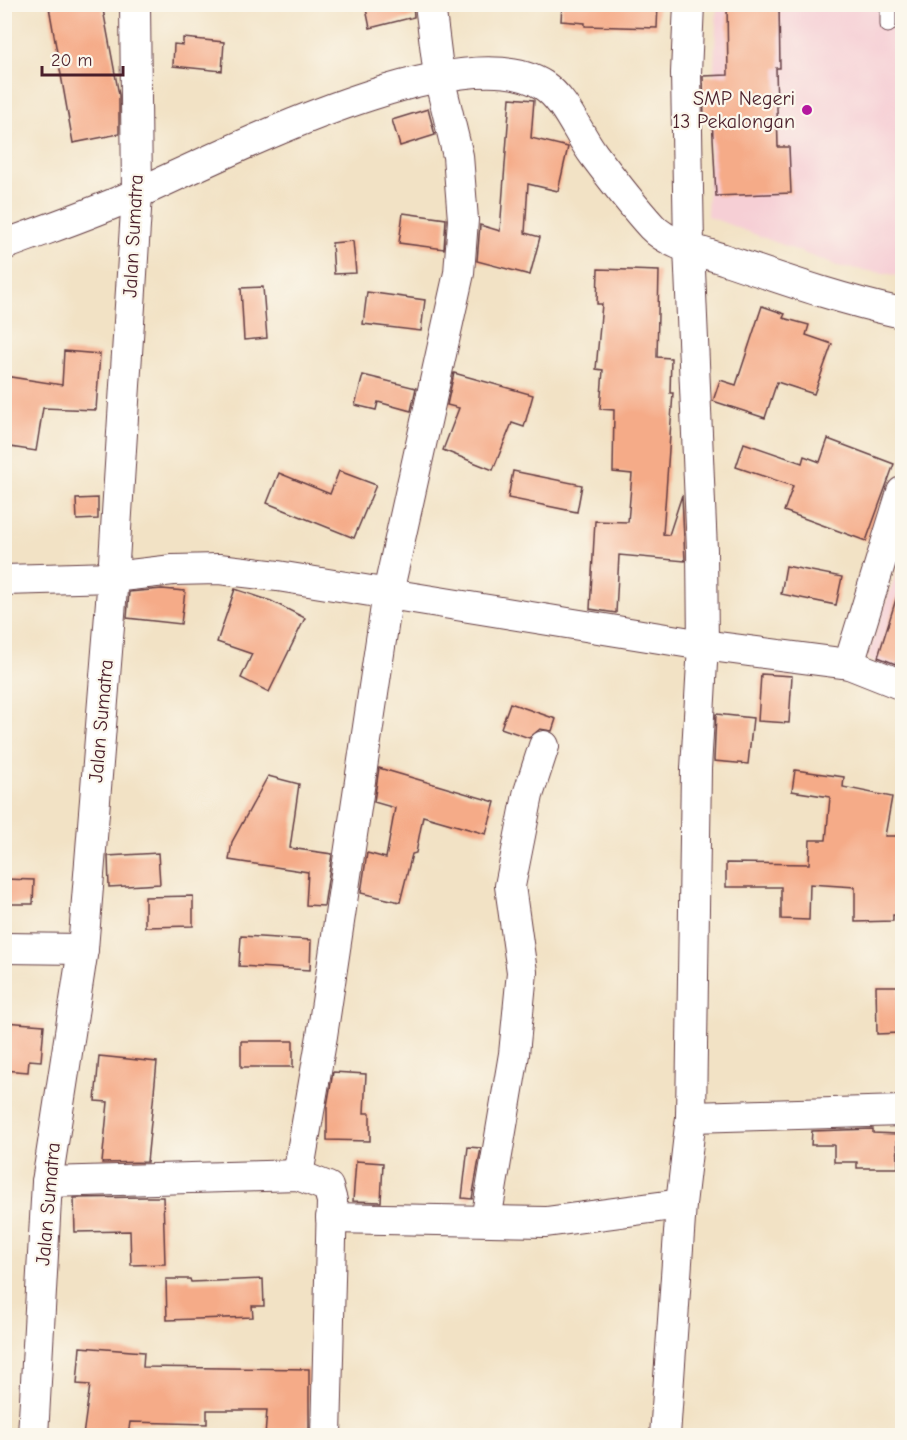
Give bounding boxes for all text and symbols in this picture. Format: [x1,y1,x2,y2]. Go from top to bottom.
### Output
scale bar [42,39,123,77]
text: 20 m [51,50,92,71]
place label: SMP Negeri 13 Pekalongan [672,87,795,133]
marker: SMP Negeri 13 Pekalongan [800,103,814,117]
street label: Jalan Sumatra [118,174,148,298]
street label: Jalan Sumatra [84,658,118,784]
street label: Jalan Sumatra [31,1141,65,1267]

